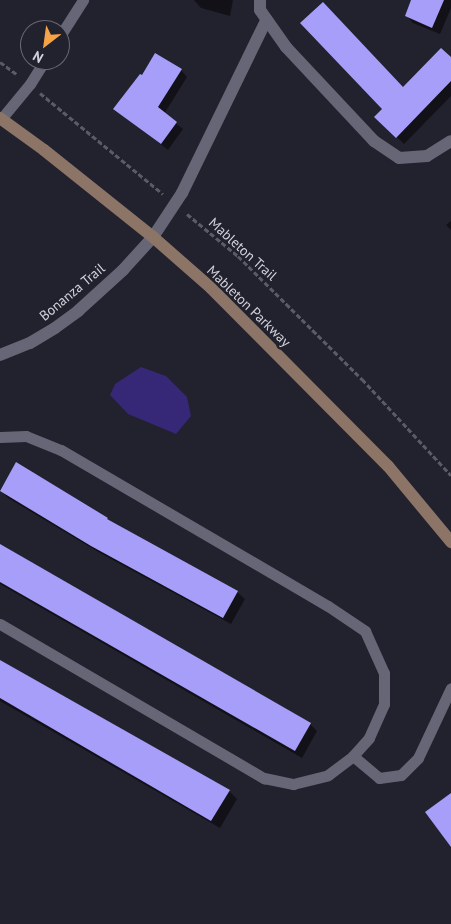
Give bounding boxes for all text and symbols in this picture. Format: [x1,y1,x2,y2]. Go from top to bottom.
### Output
north arrow [20,20,70,70]
text: N [30,47,46,67]
street label: Mableton Trail [205,214,281,284]
street label: Bonanza Trail [36,260,108,324]
street label: Mableton Parkway [204,262,294,350]

